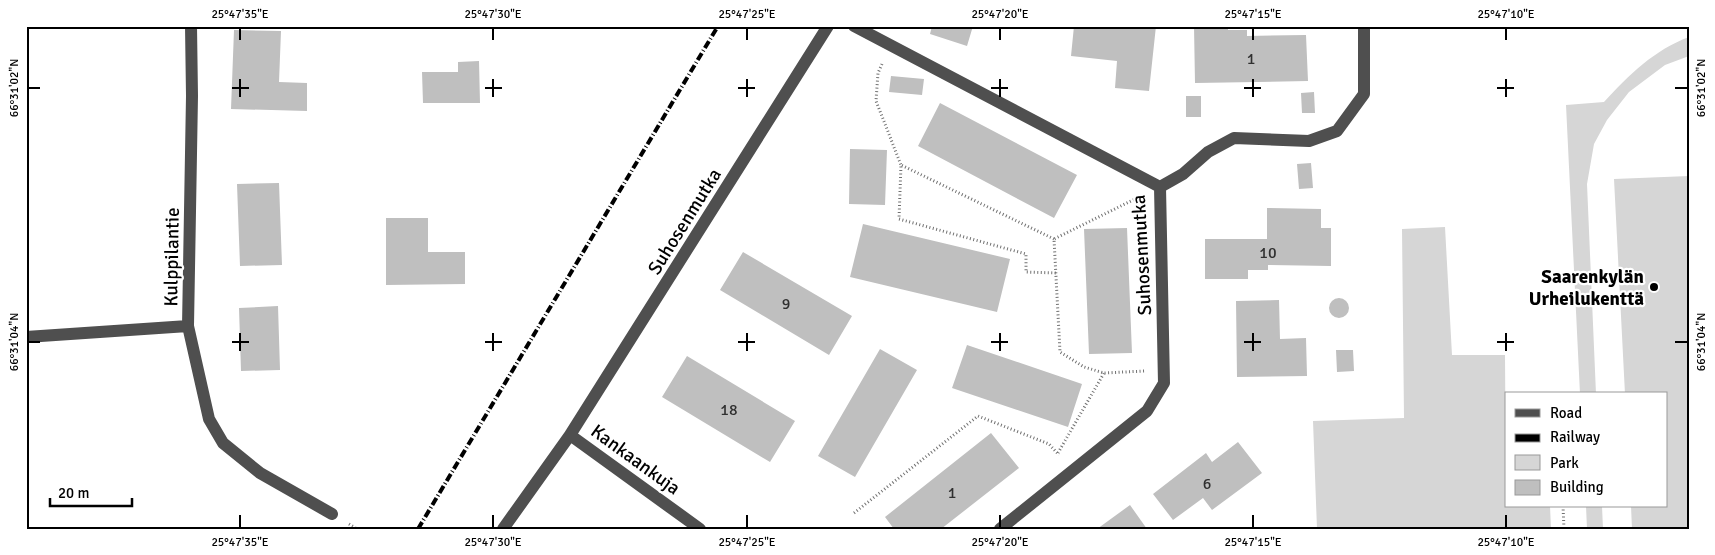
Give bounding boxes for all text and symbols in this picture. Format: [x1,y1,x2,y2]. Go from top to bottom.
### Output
text: 25°47'35"E [211,7,269,22]
text: 25°47'30"E [464,7,522,22]
text: 25°47'25"E [718,7,776,22]
text: 25°47'20"E [971,7,1029,22]
text: 25°47'15"E [1224,7,1282,22]
text: 25°47'10"E [1477,7,1535,22]
house number: 1 [1247,49,1255,69]
text: 66°31'02"N [7,59,22,117]
text: 66°31'02"N [1694,59,1709,117]
street label: Suhosenmutka [643,164,727,279]
street label: Suhosenmutka [1127,194,1157,316]
street label: Kulppilantie [159,207,185,307]
house number: 10 [1259,243,1277,263]
place label: Saarenkylän Urheilukenttä [1529,265,1644,311]
marker: Saarenkylän Urheilukenttä [1648,281,1660,293]
house number: 9 [782,294,790,314]
text: 66°31'04"N [7,313,22,371]
text: 66°31'04"N [1694,313,1709,371]
legend [1505,392,1668,508]
house number: 18 [720,400,738,420]
text: Road [1550,404,1582,422]
street label: Kankaankuja [586,419,685,500]
text: Railway [1550,428,1600,446]
text: Park [1550,454,1579,472]
house number: 6 [1203,474,1211,494]
scale bar [50,475,132,507]
text: Building [1550,478,1604,496]
house number: 1 [948,483,956,503]
text: 20 m [58,484,89,502]
text: 25°47'35"E [211,535,269,550]
text: 25°47'30"E [464,535,522,550]
text: 25°47'25"E [718,535,776,550]
text: 25°47'20"E [971,535,1029,550]
text: 25°47'15"E [1224,535,1282,550]
text: 25°47'10"E [1477,535,1535,550]

